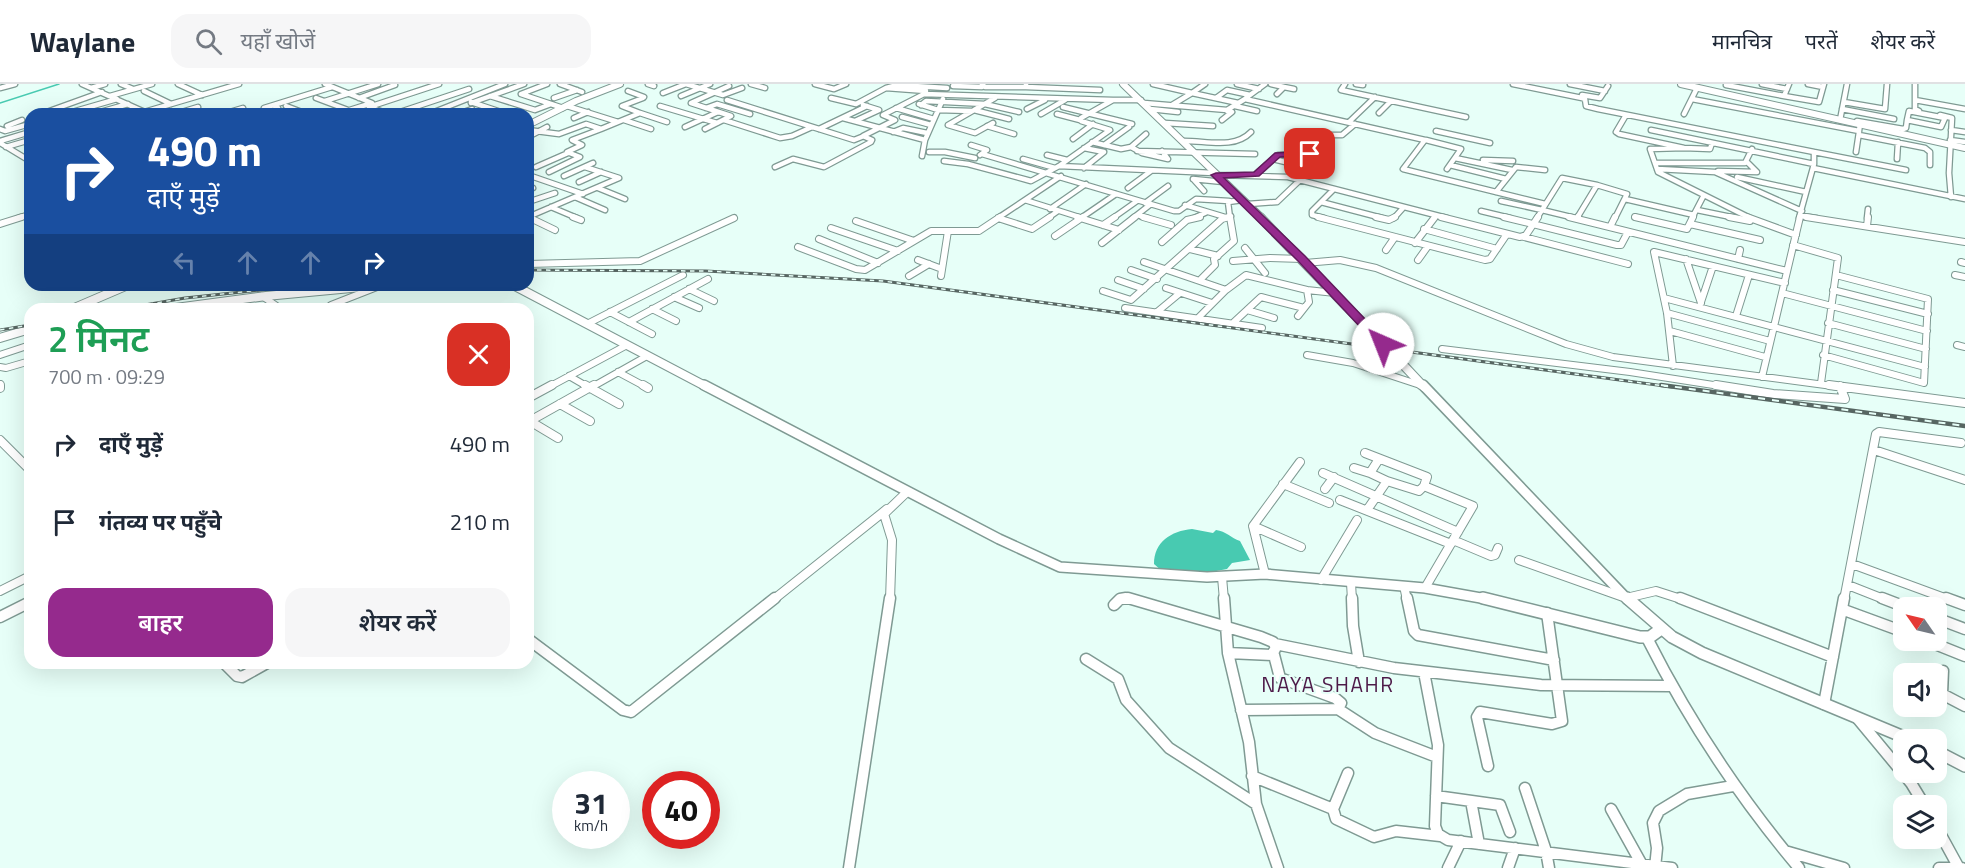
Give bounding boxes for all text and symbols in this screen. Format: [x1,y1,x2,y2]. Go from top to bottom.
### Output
search box [171,14,591,68]
text: Waylane [30,20,135,63]
text: यहाँ खोजें [240,24,315,58]
icon: search [192,25,225,58]
text: मानचित्र [1712,25,1772,57]
text: परतें [1805,25,1838,57]
text: शेयर करें [1871,25,1935,57]
text: 490 m [147,118,262,182]
pin [1284,128,1335,179]
icon: right [48,132,126,210]
icon: arrive [1293,137,1326,170]
text: दाएँ मुड़ें [147,176,220,217]
icon: left [168,246,201,279]
icon: ahead [231,246,264,279]
icon: ahead [294,246,327,279]
icon: right [357,246,390,279]
text: 2 मिनट [48,311,149,366]
position arrow [1351,312,1415,376]
button: close [447,323,510,386]
text: 700 m · 09:29 [48,361,165,392]
text: दाएँ मुड़ें [99,427,163,461]
text: 490 m [450,427,510,461]
icon: right [48,428,81,461]
text: गंतव्य पर पहुँचे [99,505,222,539]
text: 210 m [450,505,510,539]
icon: arrive [48,506,81,539]
button: बाहर [48,588,273,657]
button: शेयर करें [285,588,510,657]
north arrow [1893,597,1947,651]
map controls [1893,597,1947,849]
button: sound [1893,663,1947,717]
district label: NAYA SHAHR [1261,668,1395,700]
button: search [1893,729,1947,783]
speed limit sign: 40 [642,771,720,849]
text: 31 [574,780,608,826]
button: layers [1893,795,1947,849]
text: km/h [574,814,608,837]

